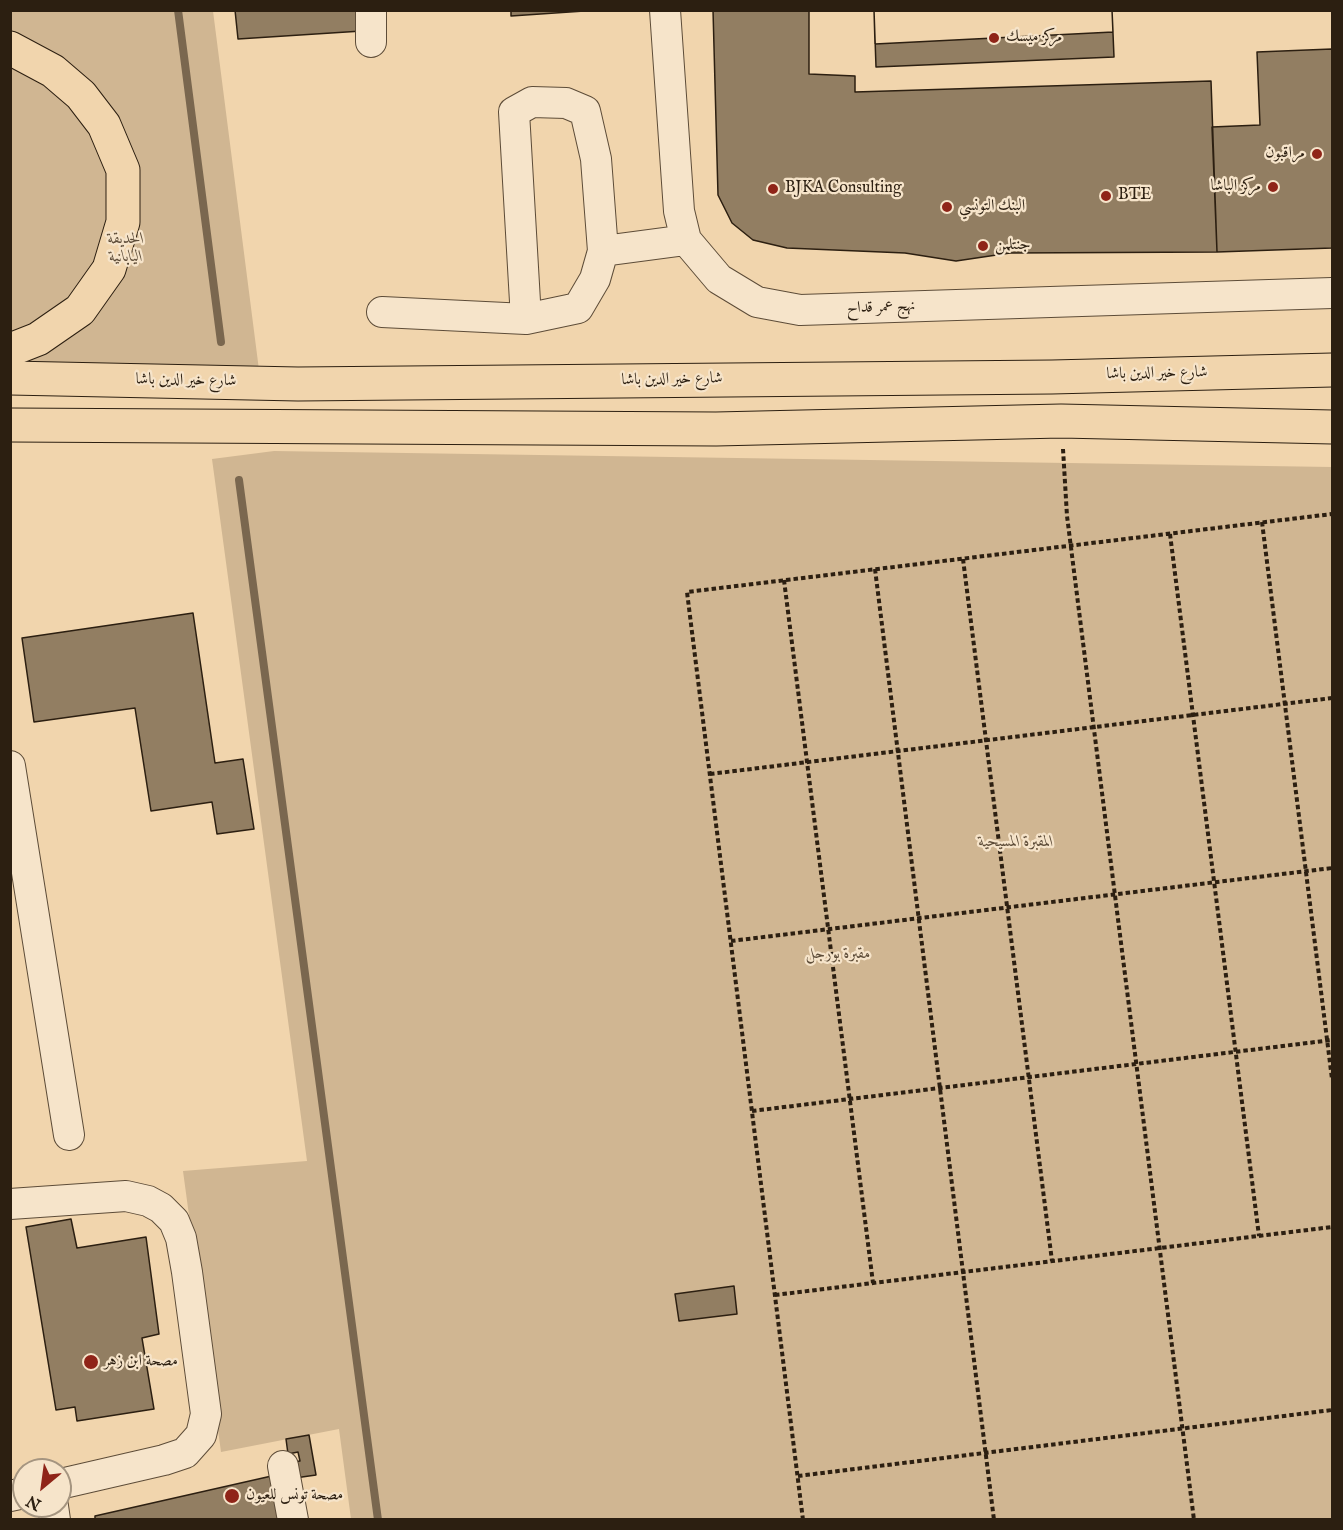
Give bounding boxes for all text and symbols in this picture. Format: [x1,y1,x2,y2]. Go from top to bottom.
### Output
place label: مركز ميسك [1006,28,1062,48]
marker: مركز ميسك [987,31,1001,45]
place label: مراقبون [1265,144,1305,164]
marker: مراقبون [1310,147,1324,161]
place label: مركز الباشا [1211,177,1261,197]
place label: BJKA Consulting [785,179,902,199]
marker: مركز الباشا [1266,180,1280,194]
marker: BJKA Consulting [766,182,780,196]
place label: BTE [1118,186,1151,206]
marker: BTE [1099,189,1113,203]
place label: البنك التونسي [959,197,1025,217]
marker: البنك التونسي [940,200,954,214]
park label: الحديقة اليابانية [108,230,144,268]
place label: جنتلمن [995,236,1031,256]
marker: جنتلمن [976,239,990,253]
street label: نهج عمر قداح [846,297,916,319]
street label: شارع خير الدين باشا [1106,364,1208,384]
street label: شارع خير الدين باشا [621,370,723,390]
street label: شارع خير الدين باشا [135,371,237,391]
park label: المقبرة المسيحية [978,833,1054,853]
park label: مقبرة بورجل [805,945,871,965]
place label: مصحة ابن زهر [104,1352,178,1372]
marker: مصحة ابن زهر [82,1353,100,1371]
north arrow [12,1458,72,1518]
place label: مصحة تونس للعيون [246,1486,343,1506]
marker: مصحة تونس للعيون [223,1487,241,1505]
text: N [23,1490,45,1514]

